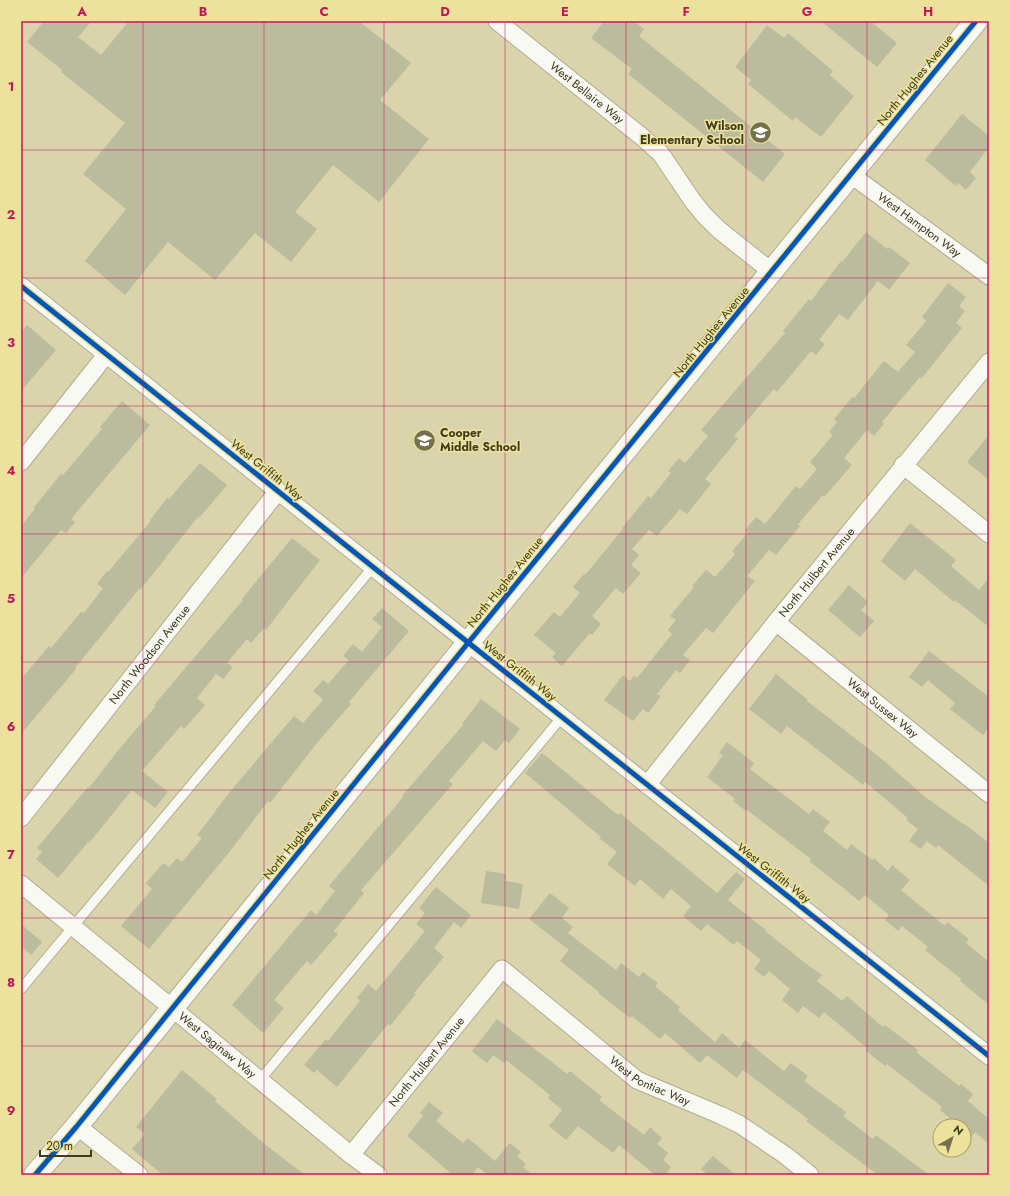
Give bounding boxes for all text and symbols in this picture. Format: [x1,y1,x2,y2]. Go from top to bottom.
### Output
text: A [76,2,87,21]
text: B [199,2,208,21]
text: C [319,2,329,21]
text: D [440,2,450,21]
text: E [561,2,569,21]
text: F [682,2,690,21]
text: G [802,2,813,21]
text: H [923,2,933,21]
street label: North Hughes Avenue [873,31,957,129]
street label: West Bellaire Way [546,57,629,129]
text: 1 [8,77,14,96]
place label: Wilson Elementary School [640,117,744,149]
school or university icon: Wilson Elementary School [747,120,773,146]
street label: West Hampton Way [874,188,966,262]
text: 2 [7,205,15,224]
street label: North Hughes Avenue [669,283,753,381]
text: 3 [7,333,15,352]
place label: Cooper Middle School [440,424,520,456]
school or university icon: Cooper Middle School [411,427,437,453]
street label: West Griffith Way [227,435,308,506]
text: 4 [6,461,16,480]
street label: North Hulbert Avenue [774,524,859,621]
street label: North Hughes Avenue [463,533,547,631]
text: 5 [7,589,15,608]
street label: North Woodson Avenue [105,601,194,708]
street label: West Griffith Way [479,636,561,706]
street label: West Sussex Way [843,674,923,743]
text: 6 [7,717,16,736]
street label: North Hughes Avenue [259,785,343,883]
street label: West Griffith Way [733,838,815,908]
text: 7 [7,845,15,864]
text: 8 [7,973,15,992]
street label: West Saginaw Way [174,1008,261,1083]
street label: North Hulbert Avenue [384,1013,469,1111]
street label: West Pontiac Way [605,1052,694,1111]
text: 9 [7,1101,16,1120]
north arrow [932,1118,972,1158]
text: N [950,1121,967,1139]
scale bar [40,1132,91,1158]
text: 20 m [46,1137,73,1155]

